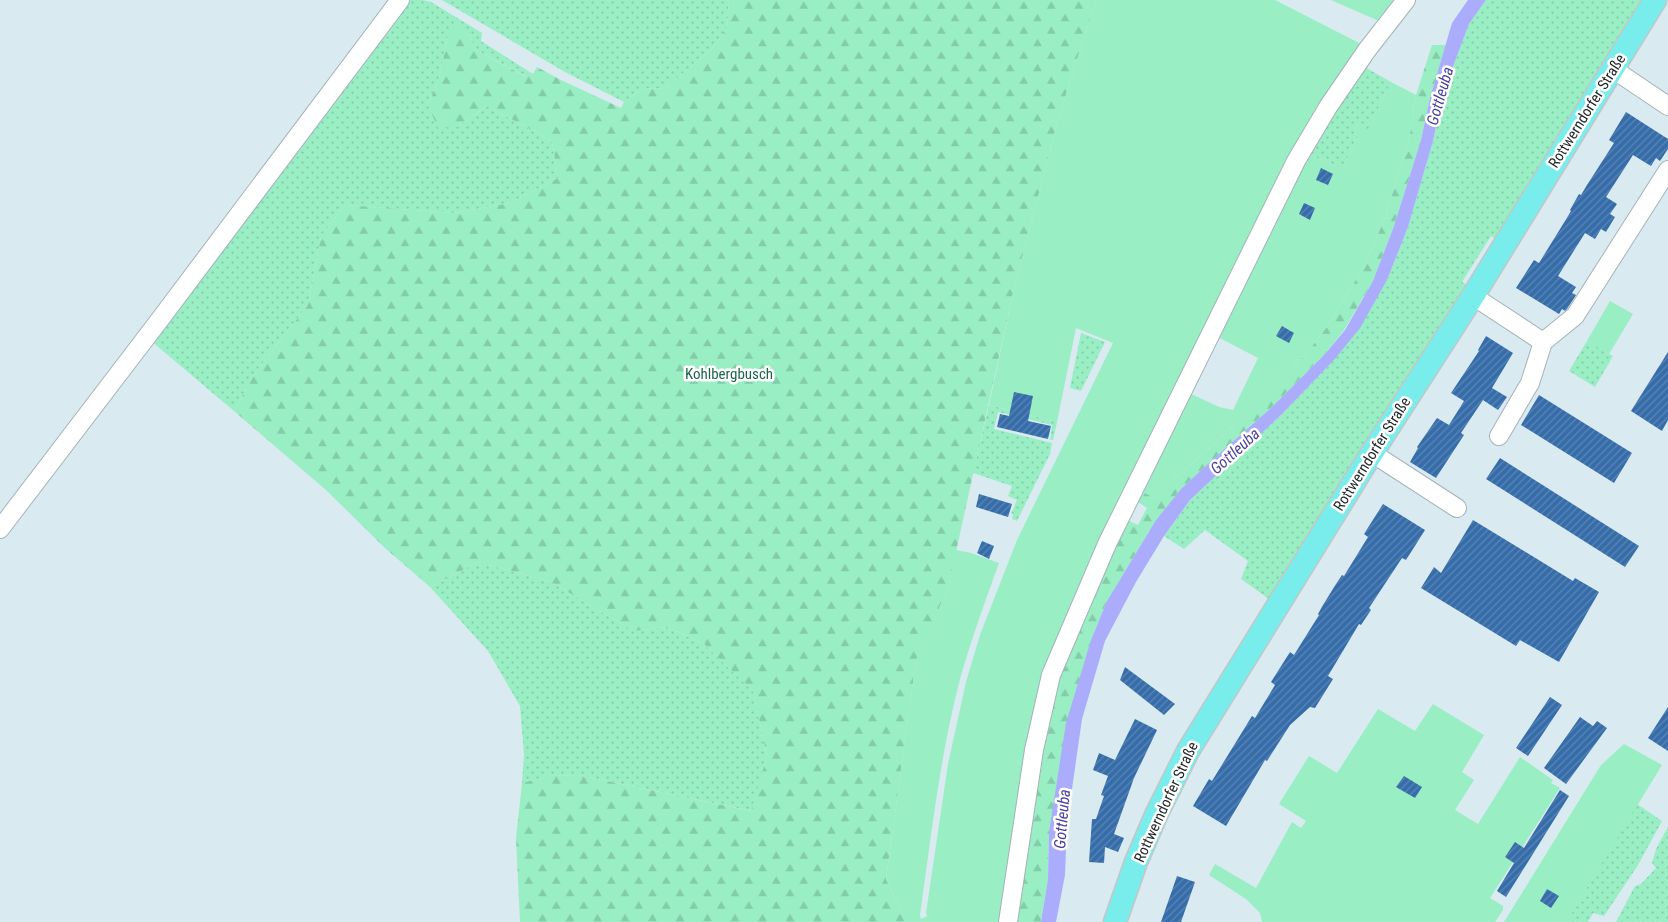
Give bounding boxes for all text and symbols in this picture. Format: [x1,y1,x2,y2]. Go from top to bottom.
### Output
street label: Rottwerndorfer Straße [1545,51,1629,171]
water label: Gottleuba [1423,65,1457,127]
park label: Kohlbergbusch [685,365,773,383]
street label: Rottwerndorfer Straße [1330,394,1414,514]
water label: Gottleuba [1207,424,1263,478]
street label: Rottwerndorfer Straße [1130,739,1202,865]
water label: Gottleuba [1050,788,1074,850]

